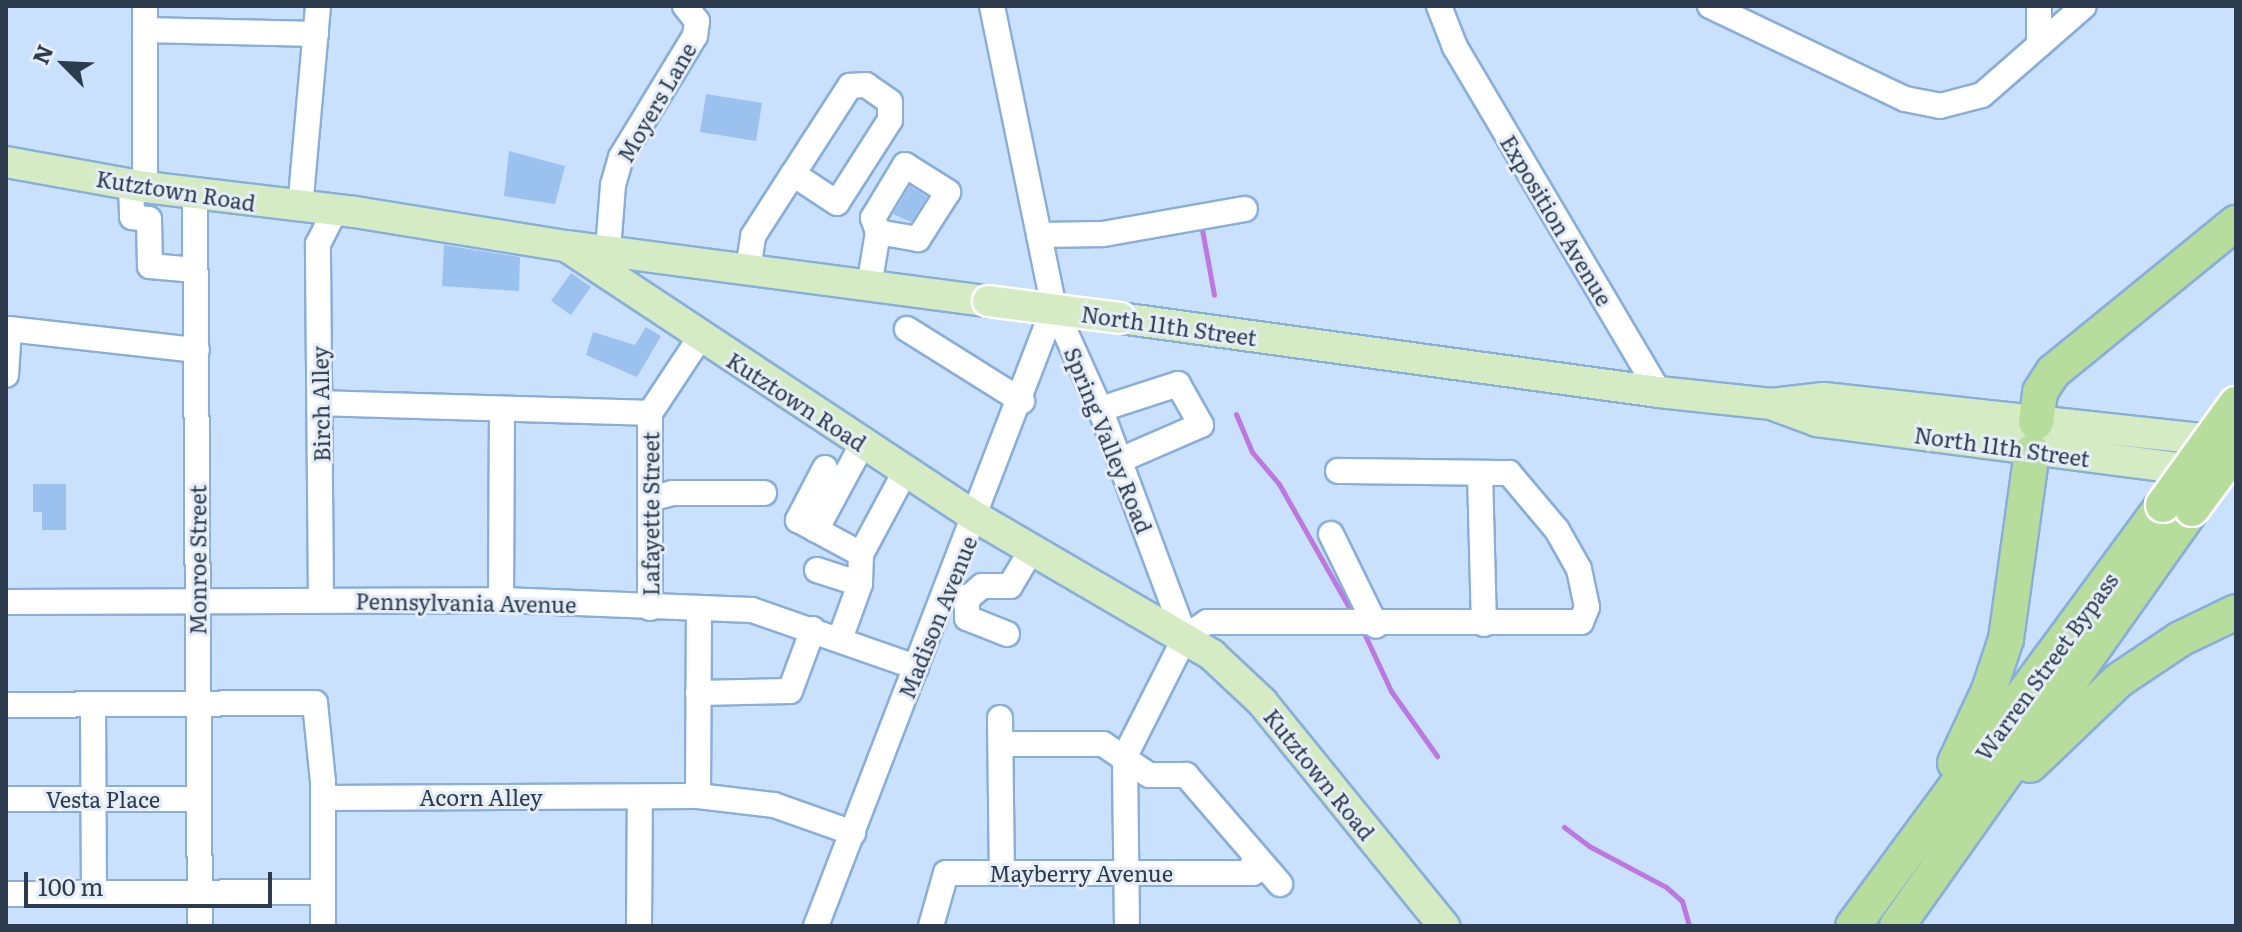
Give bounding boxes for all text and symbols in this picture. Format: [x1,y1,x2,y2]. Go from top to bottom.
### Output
north arrow [24,24,104,104]
street label: Moyers Lane [611,37,701,167]
text: N [23,39,60,69]
street label: Exposition Avenue [1496,130,1618,310]
street label: Kutztown Road [94,164,258,216]
street label: North 11th Street [1080,300,1258,350]
street label: Spring Valley Road [1060,343,1158,537]
street label: Birch Alley [306,346,334,462]
street label: Kutztown Road [722,346,872,456]
street label: North 11th Street [1913,421,2091,471]
street label: Lafayette Street [637,432,663,596]
street label: Monroe Street [184,485,210,635]
street label: Madison Avenue [892,532,982,702]
street label: Warren Street Bypass [1969,567,2123,765]
street label: Pennsylvania Avenue [355,587,577,617]
street label: Kutztown Road [1259,703,1381,845]
street label: Acorn Alley [419,784,543,810]
street label: Vesta Place [46,786,160,812]
scale bar [28,856,276,906]
street label: Mayberry Avenue [989,860,1173,886]
text: 100 m [38,868,104,903]

